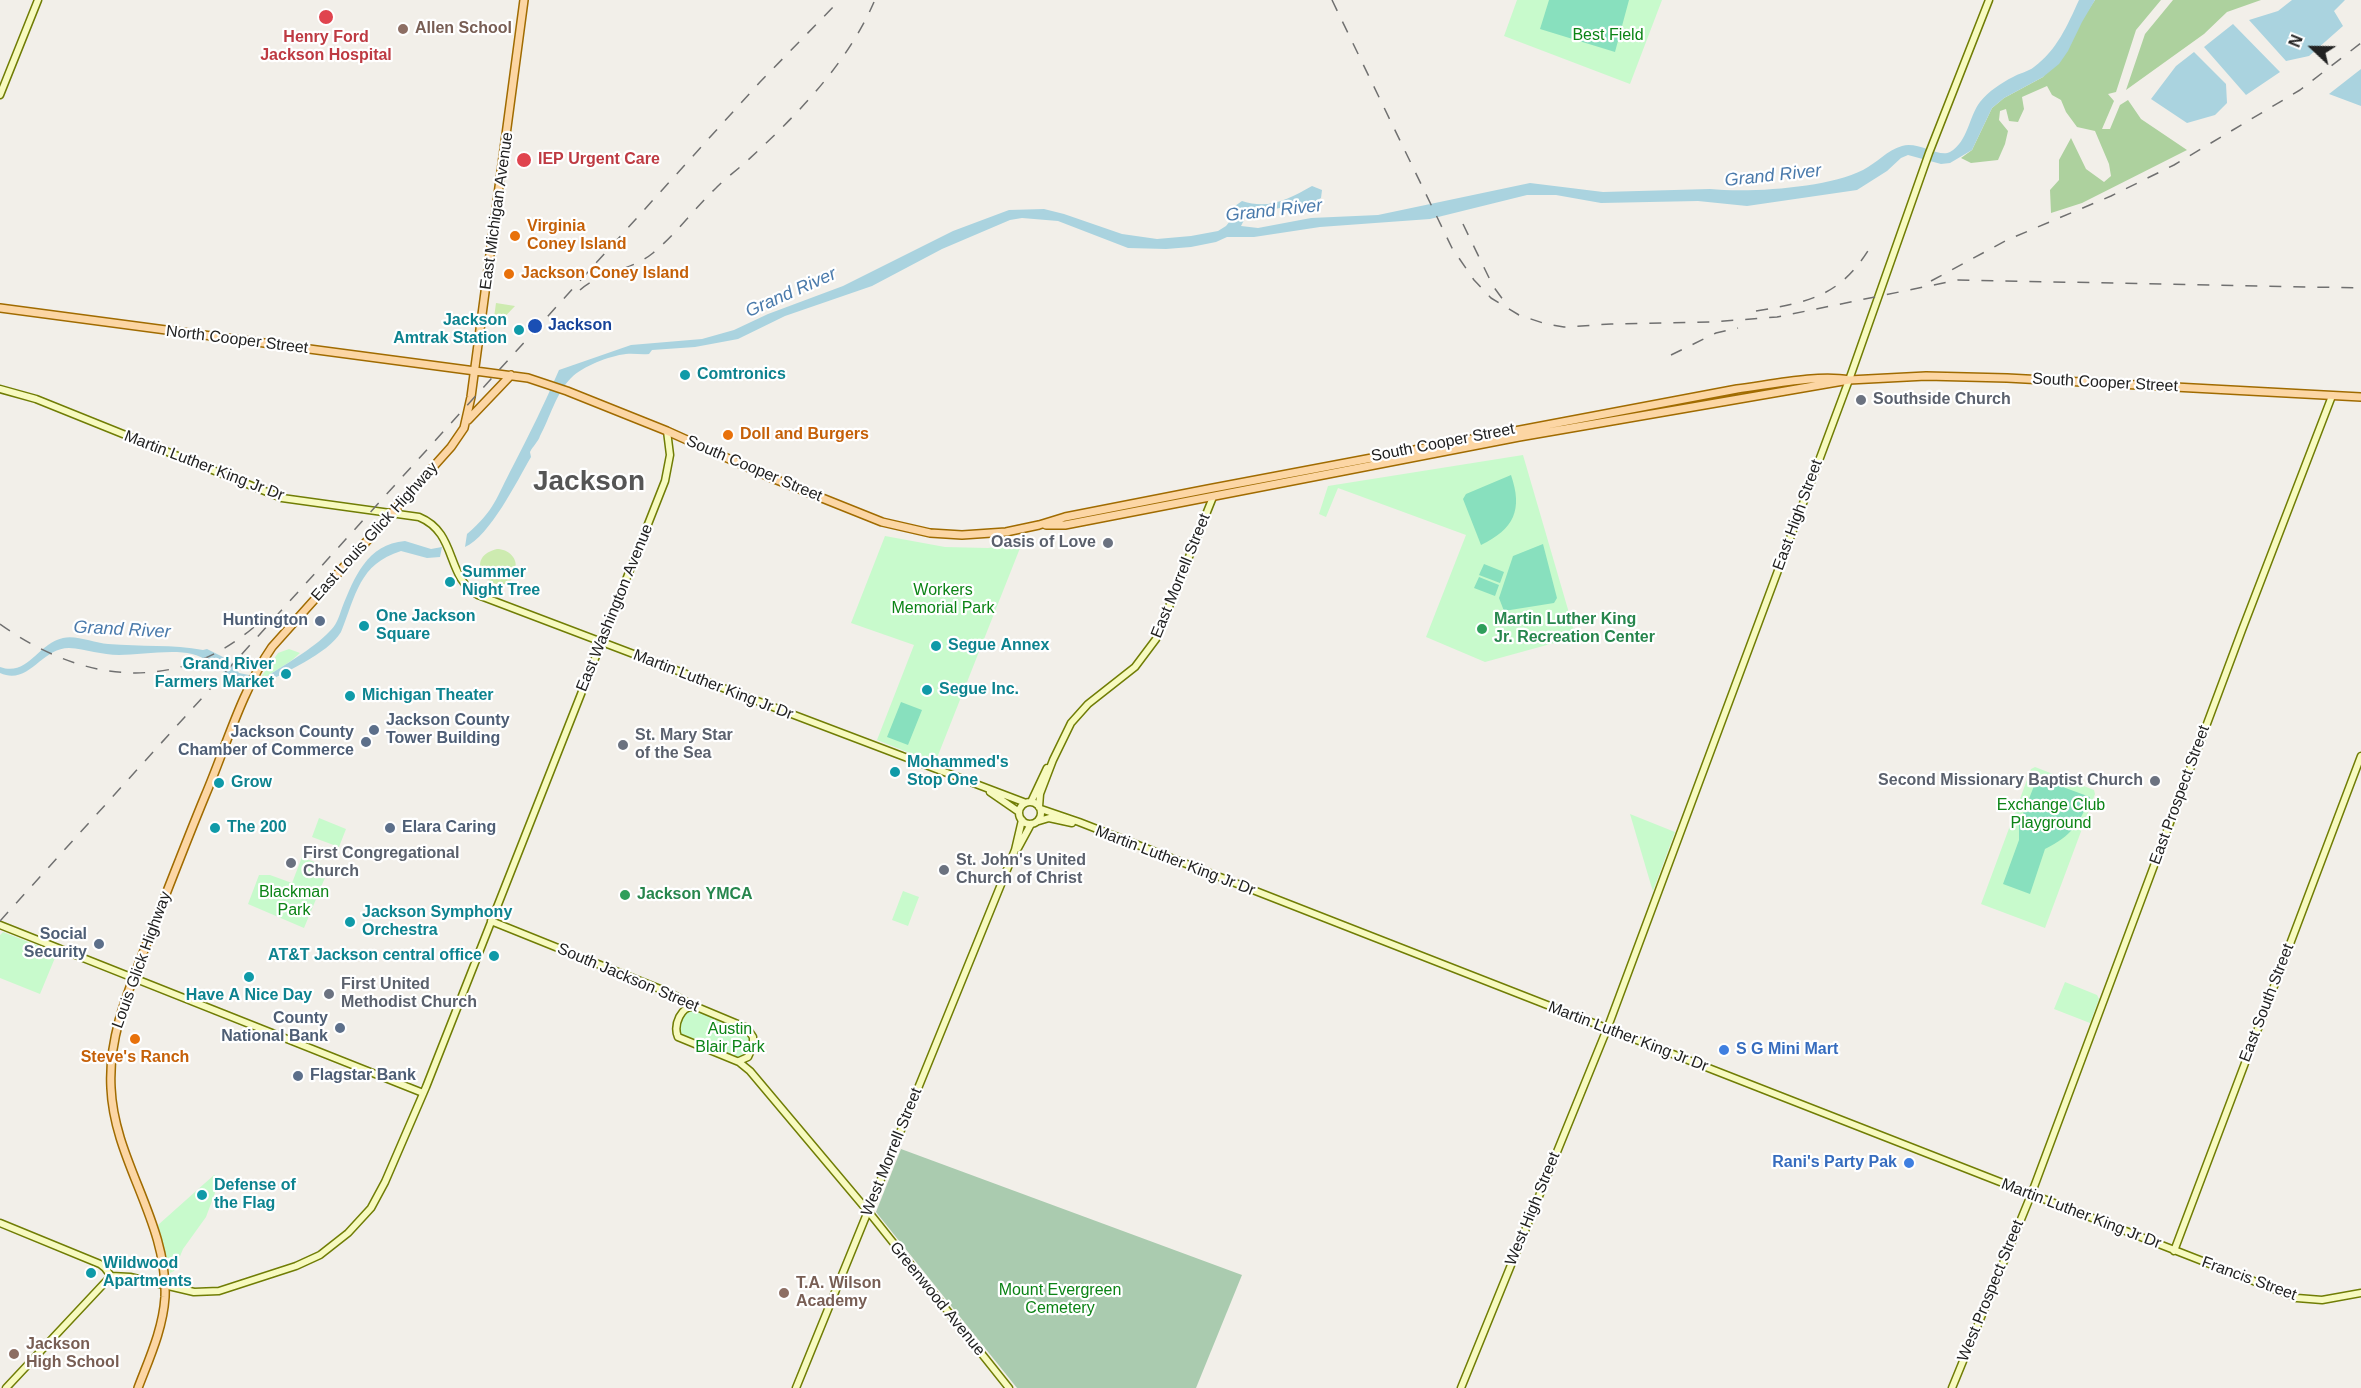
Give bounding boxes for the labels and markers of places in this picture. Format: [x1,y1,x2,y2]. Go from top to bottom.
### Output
marker: Henry Ford Jackson Hospital [317,8,335,26]
place label: Allen School [415,19,512,39]
marker: Allen School [396,22,410,36]
place label: Henry Ford Jackson Hospital [260,28,392,66]
place label: IEP Urgent Care [538,150,660,170]
marker: IEP Urgent Care [515,151,533,169]
place label: Virginia Coney Island [527,217,627,255]
marker: Virginia Coney Island [508,229,522,243]
place label: Jackson Coney Island [521,264,689,284]
marker: Jackson Coney Island [502,267,516,281]
place label: Jackson Amtrak Station [393,311,507,349]
place label: Jackson [548,316,612,336]
marker: Jackson [526,317,544,335]
marker: Jackson Amtrak Station [512,323,526,337]
place label: Comtronics [697,365,786,385]
marker: Comtronics [678,368,692,382]
place label: Southside Church [1873,390,2011,410]
marker: Southside Church [1854,393,1868,407]
place label: Doll and Burgers [740,425,869,445]
marker: Doll and Burgers [721,428,735,442]
place label: Oasis of Love [991,533,1096,553]
marker: Oasis of Love [1101,536,1115,550]
place label: Summer Night Tree [462,563,540,601]
marker: Summer Night Tree [443,575,457,589]
place label: One Jackson Square [376,607,476,645]
place label: Martin Luther King Jr. Recreation Center [1494,610,1655,648]
place label: Huntington [223,611,308,631]
marker: Huntington [313,614,327,628]
marker: One Jackson Square [357,619,371,633]
marker: Martin Luther King Jr. Recreation Center [1475,622,1489,636]
place label: Segue Annex [948,636,1049,656]
marker: Segue Annex [929,639,943,653]
place label: Grand River Farmers Market [155,655,274,693]
marker: Grand River Farmers Market [279,667,293,681]
place label: Segue Inc. [939,680,1019,700]
marker: Segue Inc. [920,683,934,697]
place label: Michigan Theater [362,686,494,706]
marker: Michigan Theater [343,689,357,703]
place label: Jackson County Tower Building [386,711,510,749]
place label: Jackson County Chamber of Commerce [178,723,354,761]
marker: Jackson County Tower Building [367,723,381,737]
place label: St. Mary Star of the Sea [635,726,733,764]
marker: Jackson County Chamber of Commerce [359,735,373,749]
marker: St. Mary Star of the Sea [616,738,630,752]
place label: Mohammed's Stop One [907,753,1009,791]
marker: Mohammed's Stop One [888,765,902,779]
place label: Second Missionary Baptist Church [1878,771,2143,791]
place label: Grow [231,773,272,793]
marker: Second Missionary Baptist Church [2148,774,2162,788]
marker: Grow [212,776,226,790]
place label: The 200 [227,818,287,838]
place label: Elara Caring [402,818,496,838]
marker: The 200 [208,821,222,835]
marker: Elara Caring [383,821,397,835]
place label: First Congregational Church [303,844,459,882]
place label: St. John's United Church of Christ [956,851,1086,889]
marker: First Congregational Church [284,856,298,870]
marker: St. John's United Church of Christ [937,863,951,877]
place label: Jackson YMCA [637,885,753,905]
marker: Jackson YMCA [618,888,632,902]
place label: Jackson Symphony Orchestra [362,903,512,941]
marker: Jackson Symphony Orchestra [343,915,357,929]
place label: Social Security [24,925,87,963]
marker: Social Security [92,937,106,951]
place label: AT&T Jackson central office [268,946,482,966]
marker: AT&T Jackson central office [487,949,501,963]
marker: Have A Nice Day [242,970,256,984]
place label: First United Methodist Church [341,975,477,1013]
place label: Have A Nice Day [186,986,312,1006]
marker: First United Methodist Church [322,987,336,1001]
place label: County National Bank [221,1009,328,1047]
marker: County National Bank [333,1021,347,1035]
marker: Steve's Ranch [128,1032,142,1046]
place label: S G Mini Mart [1736,1040,1838,1060]
marker: S G Mini Mart [1717,1043,1731,1057]
place label: Steve's Ranch [81,1048,189,1068]
place label: Flagstar Bank [310,1066,416,1086]
marker: Flagstar Bank [291,1069,305,1083]
place label: Rani's Party Pak [1772,1153,1897,1173]
marker: Rani's Party Pak [1902,1156,1916,1170]
place label: Defense of the Flag [214,1176,296,1214]
marker: Defense of the Flag [195,1188,209,1202]
place label: Wildwood Apartments [103,1254,192,1292]
marker: Wildwood Apartments [84,1266,98,1280]
place label: T.A. Wilson Academy [796,1274,881,1312]
marker: T.A. Wilson Academy [777,1286,791,1300]
place label: Jackson High School [26,1335,119,1373]
marker: Jackson High School [7,1347,21,1361]

